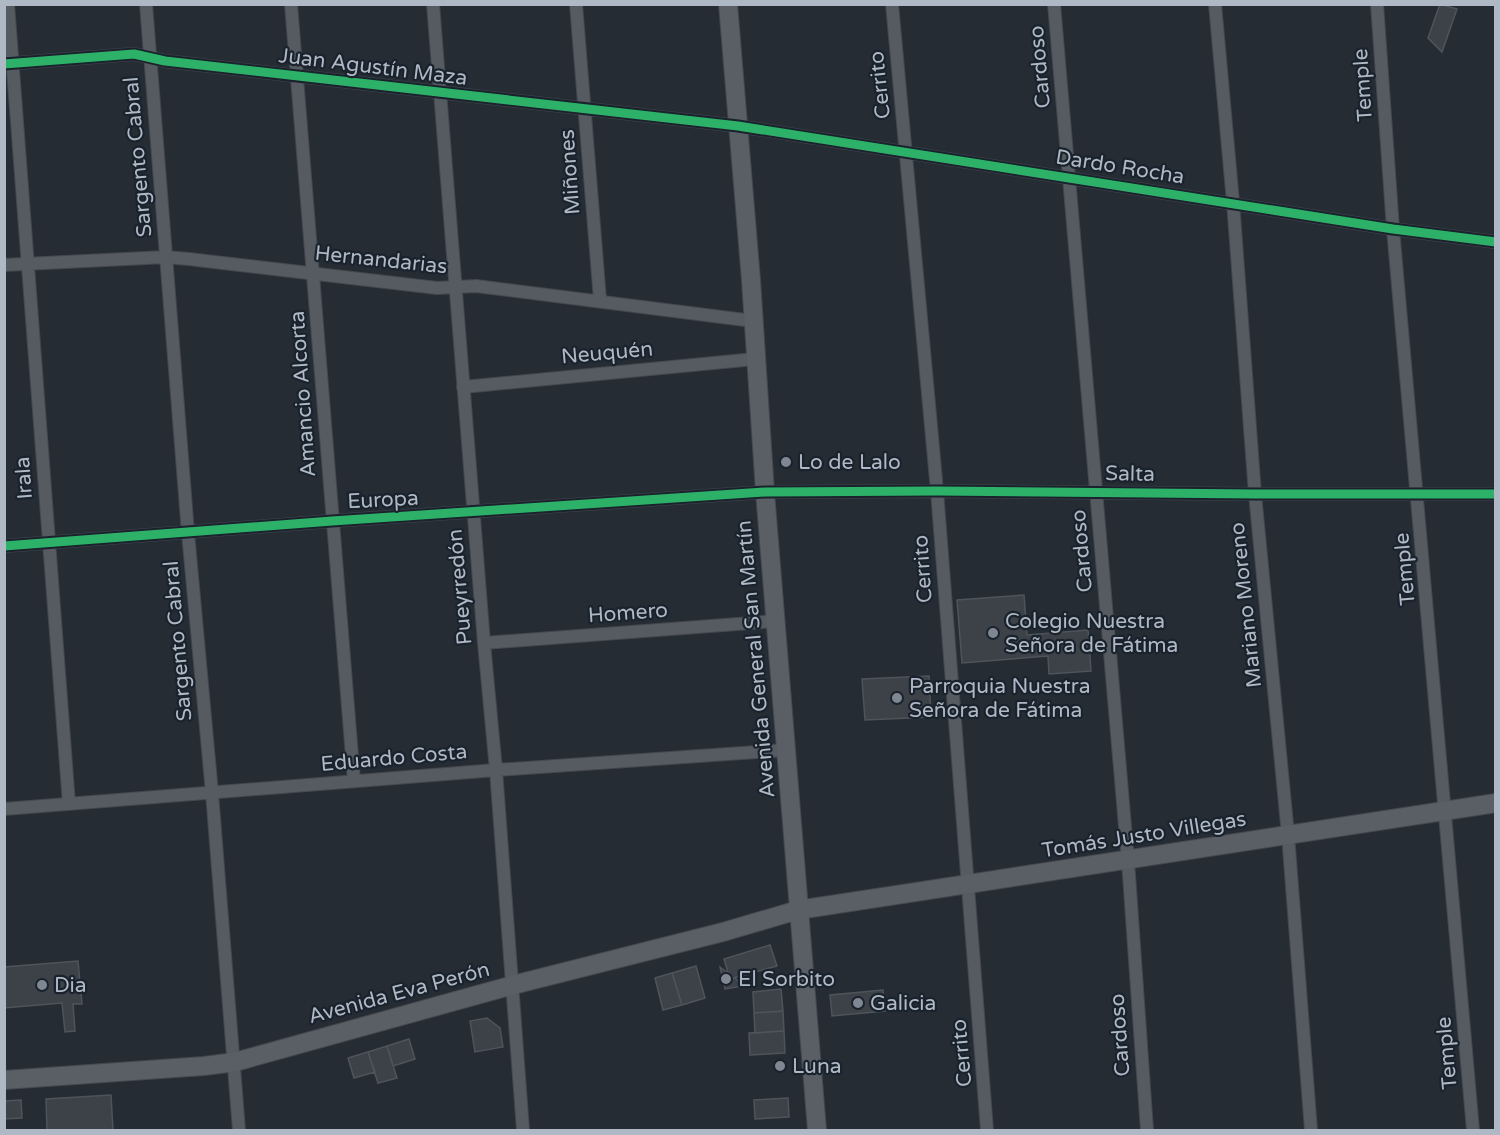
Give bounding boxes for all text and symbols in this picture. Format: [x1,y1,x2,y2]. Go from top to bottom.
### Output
street label: Cardoso [1024,25,1056,109]
street label: Juan Agustín Maza [277,43,469,91]
street label: Temple [1348,48,1378,122]
street label: Cerrito [864,50,896,120]
street label: Sargento Cabral [119,76,157,238]
street label: Miñones [555,128,585,216]
street label: Dardo Rocha [1054,144,1186,190]
street label: Hernandarias [314,241,448,279]
street label: Amancio Alcorta [285,310,321,478]
street label: Neuquén [560,337,654,369]
place label: Lo de Lalo [798,450,901,475]
marker: Lo de Lalo [779,455,793,469]
street label: Irala [10,456,38,500]
street label: Salta [1105,461,1155,487]
street label: Europa [347,486,419,514]
street label: Cardoso [1066,509,1098,593]
street label: Avenida General San Martín [731,519,781,799]
street label: Mariano Moreno [1225,521,1267,689]
street label: Pueyrredón [442,528,478,646]
street label: Temple [1389,531,1421,606]
street label: Cerrito [908,534,938,604]
street label: Sargento Cabral [159,560,197,722]
street label: Homero [587,598,669,628]
place label: Colegio Nuestra Señora de Fátima [1005,609,1178,658]
marker: Colegio Nuestra Señora de Fátima [986,626,1000,640]
place label: Parroquia Nuestra Señora de Fátima [909,674,1091,723]
marker: Parroquia Nuestra Señora de Fátima [890,691,904,705]
street label: Eduardo Costa [320,739,468,777]
street label: Tomás Justo Villegas [1040,806,1248,864]
street label: Avenida Eva Perón [306,957,492,1029]
place label: El Sorbito [738,967,835,992]
marker: El Sorbito [719,972,733,986]
place label: Dia [54,973,87,998]
marker: Dia [35,978,49,992]
place label: Galicia [870,991,936,1016]
street label: Cardoso [1105,993,1135,1077]
marker: Galicia [851,996,865,1010]
street label: Temple [1431,1015,1463,1090]
street label: Cerrito [947,1018,977,1088]
place label: Luna [792,1054,841,1079]
marker: Luna [773,1059,787,1073]

